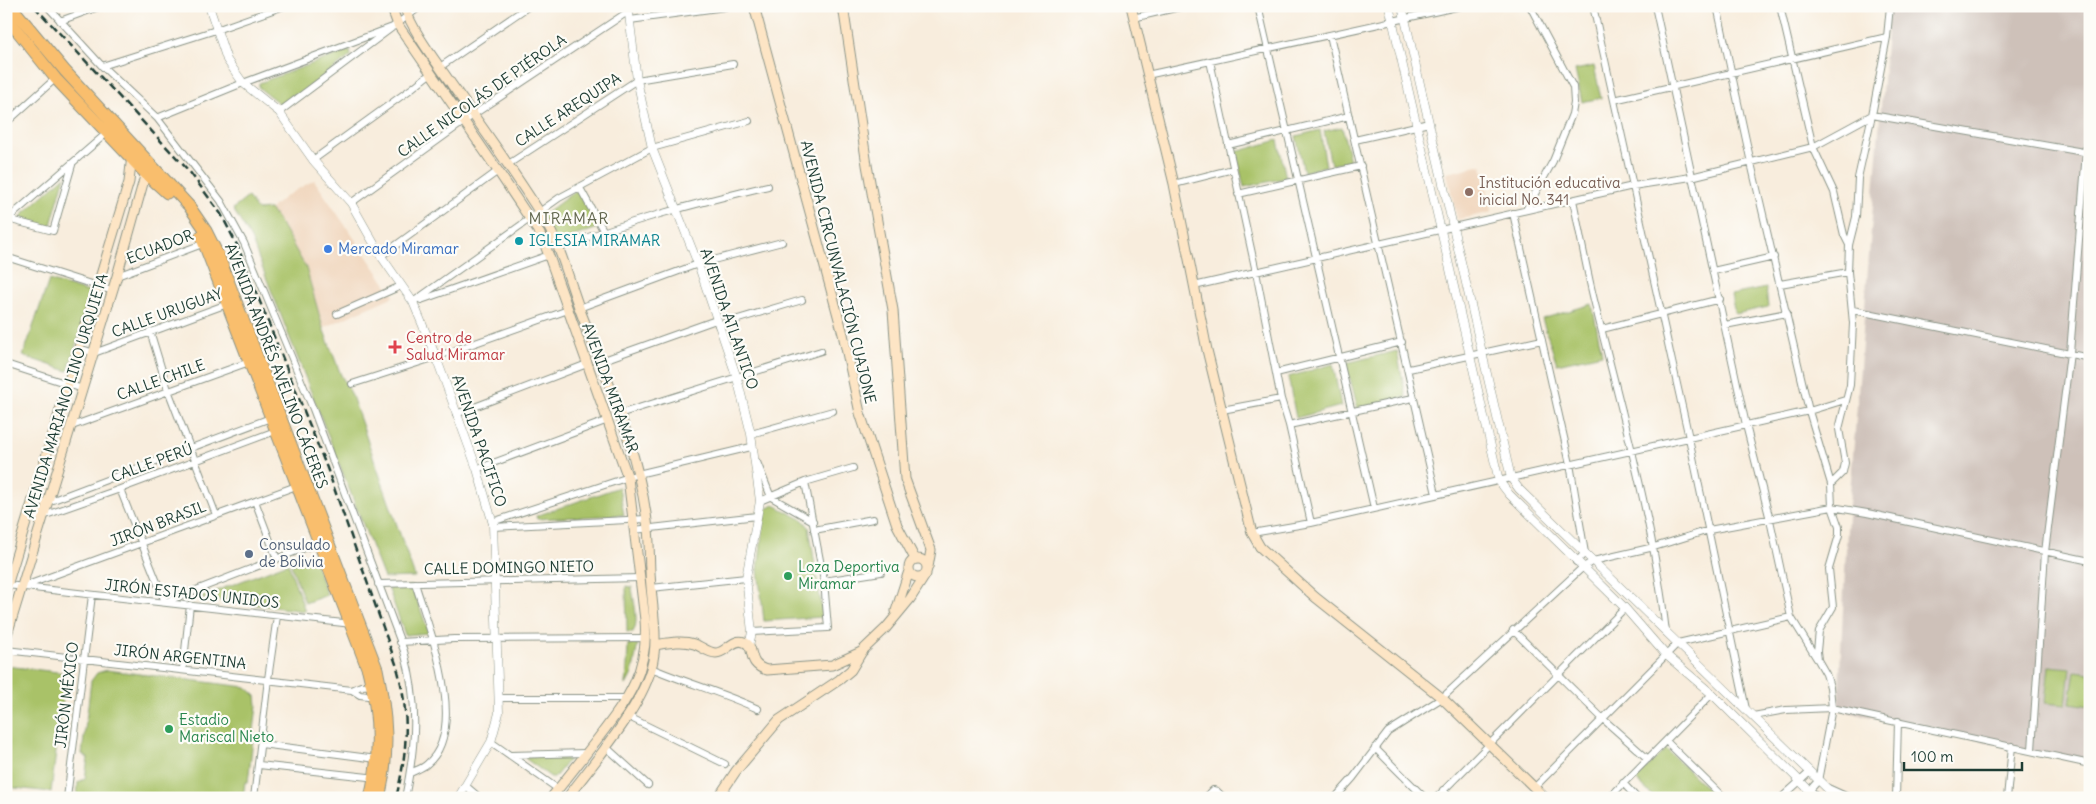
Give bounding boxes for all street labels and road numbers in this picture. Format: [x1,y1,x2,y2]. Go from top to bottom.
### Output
street label: CALLE NICOLÁS DE PIÉROLA [394,30,570,161]
street label: CALLE AREQUIPA [511,68,624,151]
street label: AVENIDA CIRCUNVALACIÓN CUAJONE [797,138,881,406]
street label: ECUADOR [124,225,196,268]
street label: AVENIDA ANDRÉS AVELINO CÁCERES [221,241,332,491]
street label: AVENIDA ATLANTICO [696,246,763,392]
street label: AVENIDA MARIANO LINO URQUIETA [19,271,112,521]
street label: CALLE URUGUAY [109,283,226,341]
street label: AVENIDA MIRAMAR [578,320,643,456]
street label: CALLE CHILE [114,355,208,404]
street label: AVENIDA PACIFICO [448,372,511,510]
street label: CALLE PERÚ [108,438,195,486]
street label: JIRÓN BRASIL [107,496,209,551]
street label: CALLE DOMINGO NIETO [424,557,594,578]
street label: JIRÓN ESTADOS UNIDOS [104,574,280,612]
street label: JIRÓN ARGENTINA [113,639,248,673]
street label: JIRÓN MÉXICO [50,640,82,749]

